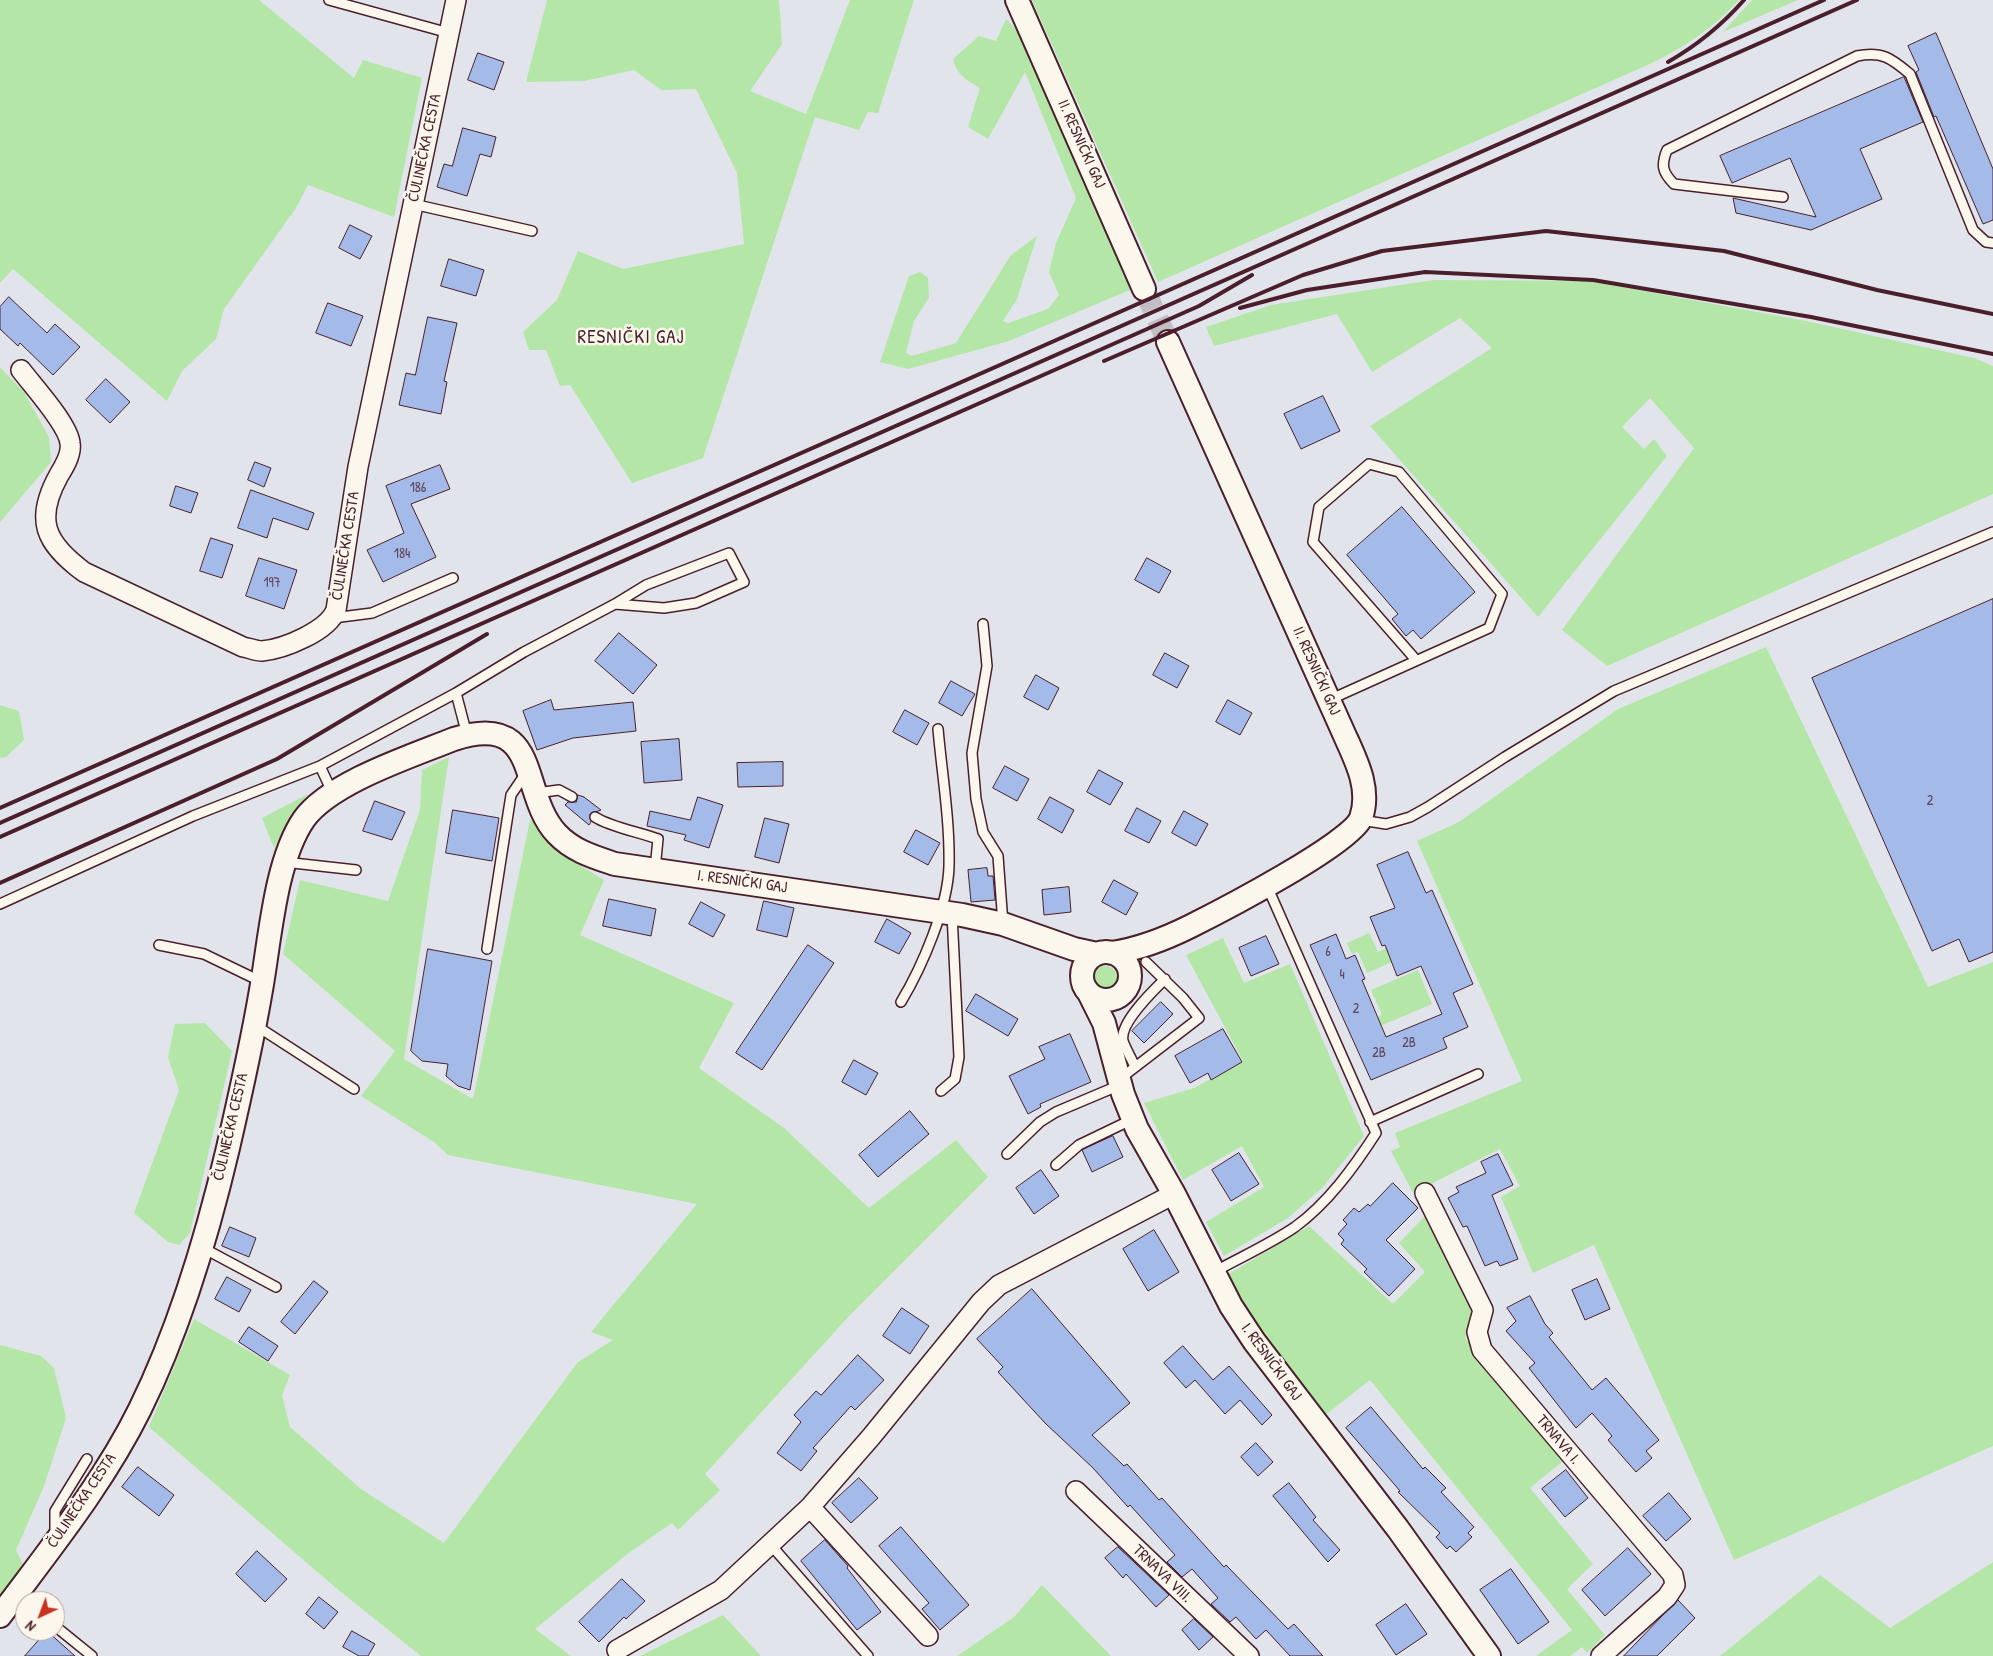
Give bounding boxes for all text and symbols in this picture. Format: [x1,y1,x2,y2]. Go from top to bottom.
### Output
street label: ČULINEČKA CESTA [404,92,446,204]
street label: II. RESNIČKI GAJ [1053,97,1109,191]
district label: RESNIČKI GAJ [576,327,686,349]
house number: 186 [410,480,426,496]
street label: ČULINEČKA CESTA [328,490,364,602]
house number: 184 [394,546,410,562]
house number: 197 [263,575,281,591]
street label: II. RESNIČKI GAJ [1288,624,1344,718]
house number: 2 [1927,793,1933,809]
street label: I. RESNIČKI GAJ [696,866,788,898]
house number: 6 [1325,944,1331,960]
house number: 4 [1339,967,1345,983]
house number: 2 [1353,1001,1359,1017]
house number: 2B [1402,1035,1416,1051]
house number: 2B [1372,1045,1386,1061]
street label: ČULINEČKA CESTA [209,1071,253,1183]
street label: I. RESNIČKI GAJ [1237,1320,1305,1404]
street label: TRNAVA I. [1532,1411,1584,1469]
street label: ČULINEČKA CESTA [43,1450,121,1552]
street label: TRNAVA VIII. [1128,1541,1196,1607]
north arrow [15,1591,65,1641]
text: N [21,1617,39,1636]

